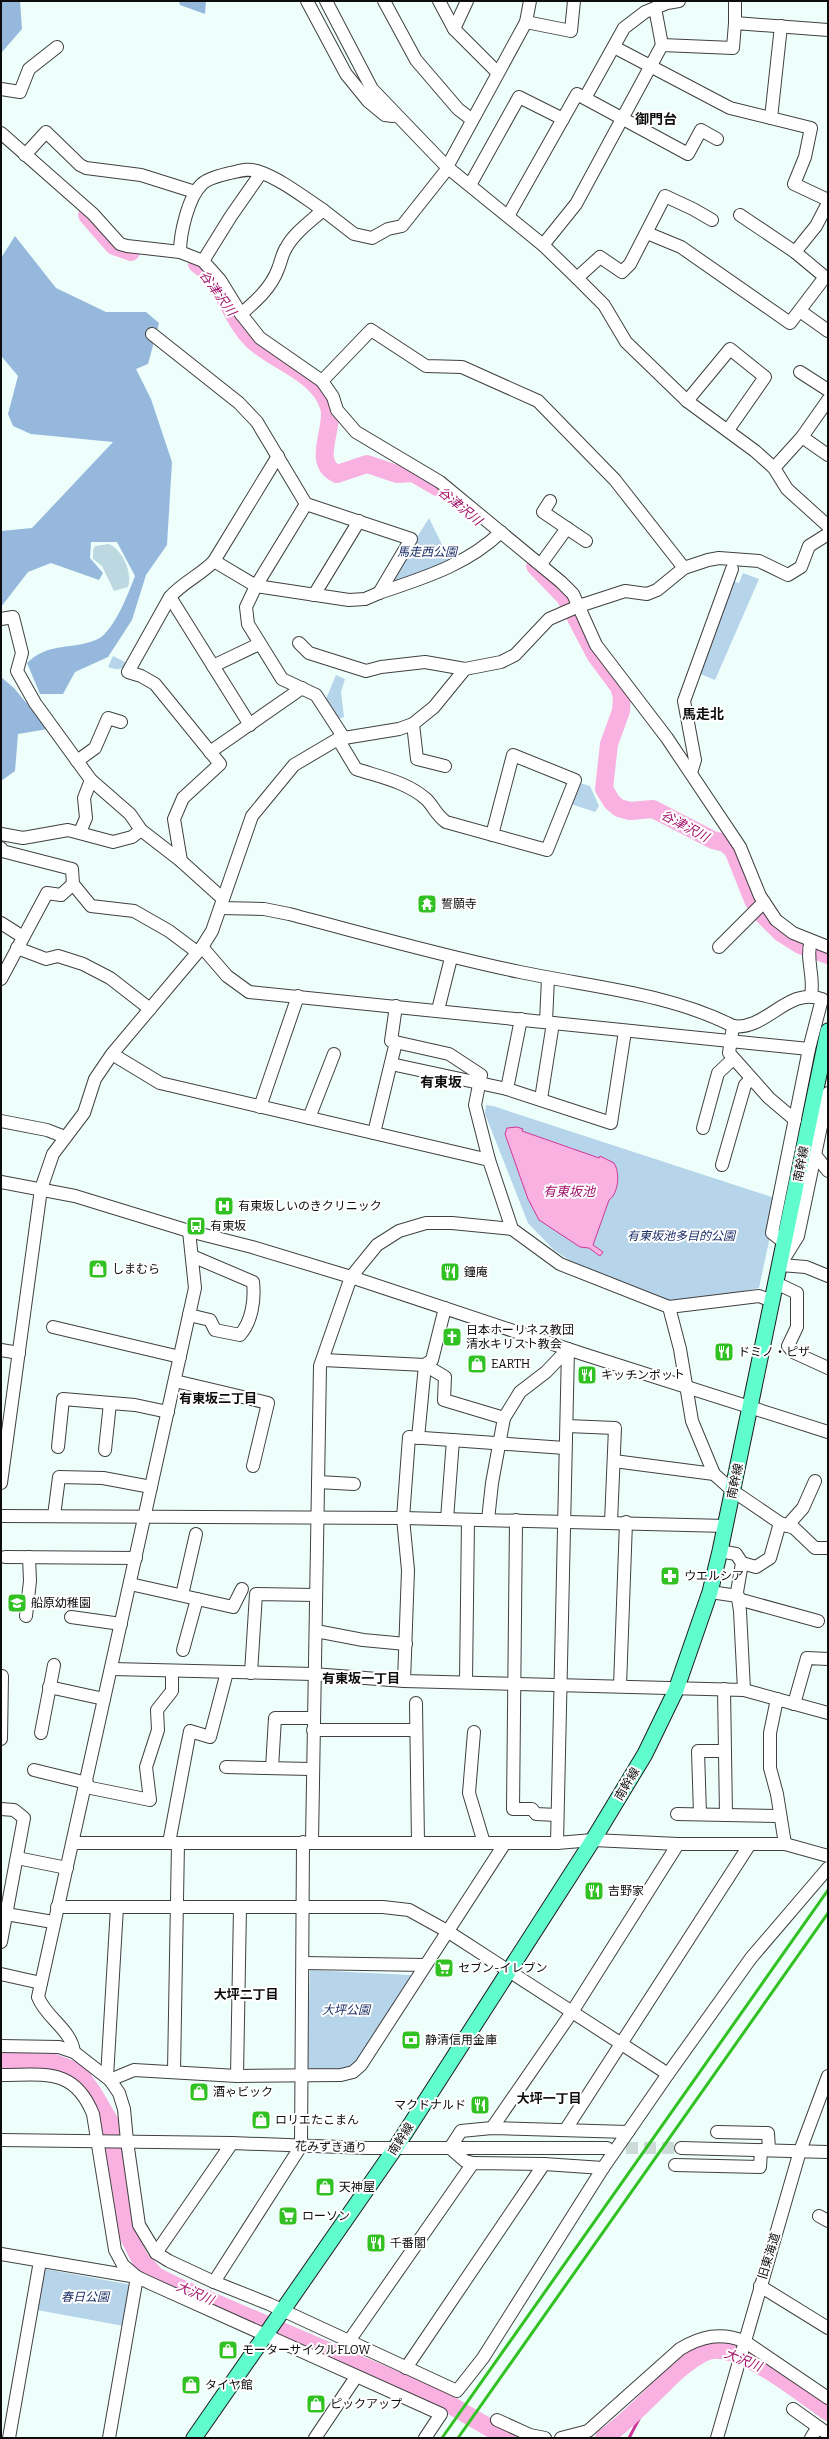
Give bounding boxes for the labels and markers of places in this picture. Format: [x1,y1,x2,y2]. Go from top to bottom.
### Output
temple icon: 誓願寺 [416,893,438,915]
place label: 誓願寺 [441,897,477,911]
hospital icon: 有東坂しいのきクリニック [213,1195,235,1217]
place label: 有東坂しいのきクリニック [238,1199,382,1213]
bus stop icon: 有東坂 [185,1215,207,1237]
place label: 有東坂 [210,1219,246,1233]
shop icon: しまむら [87,1258,109,1280]
restaurant icon: 鐘庵 [439,1261,461,1283]
place label: しまむら [112,1262,160,1276]
place label: 鐘庵 [464,1265,488,1279]
place label: 日本ホーリネス教団 清水キリスト教会 [466,1323,574,1351]
church icon: 日本ホーリネス教団 清水キリスト教会 [441,1326,463,1348]
restaurant icon: ドミノ・ピザ [713,1341,735,1363]
place label: ドミノ・ピザ [738,1345,810,1359]
shop icon: EARTH [466,1353,488,1375]
place label: EARTH [491,1357,530,1371]
restaurant icon: キッチンポット [576,1364,598,1386]
place label: キッチンポット [601,1368,685,1382]
pharmacy icon: ウエルシア [659,1565,681,1587]
place label: ウエルシア [684,1569,744,1583]
school or university icon: 船原幼稚園 [6,1592,28,1614]
place label: 船原幼稚園 [31,1596,91,1610]
restaurant icon: 吉野家 [583,1880,605,1902]
place label: 吉野家 [608,1884,644,1898]
supermarket icon: セブン-イレブン [433,1957,455,1979]
place label: セブン-イレブン [458,1961,548,1975]
bank icon: 静清信用金庫 [400,2029,422,2051]
place label: 静清信用金庫 [425,2033,497,2047]
shop icon: 酒ゃビック [188,2081,210,2103]
place label: 酒ゃビック [213,2085,273,2099]
restaurant icon: マクドナルド [469,2094,491,2116]
place label: マクドナルド [394,2098,466,2112]
shop icon: ロリエたこまん [250,2109,272,2131]
place label: ロリエたこまん [275,2113,359,2127]
shop icon: 天神屋 [314,2176,336,2198]
place label: 天神屋 [339,2180,375,2194]
supermarket icon: ローソン [277,2205,299,2227]
place label: ローソン [302,2209,350,2223]
restaurant icon: 千番閣 [365,2232,387,2254]
place label: 千番閣 [390,2236,426,2250]
shop icon: モーターサイクルFLOW [217,2339,239,2361]
place label: モーターサイクルFLOW [242,2343,371,2357]
shop icon: タイヤ館 [180,2374,202,2396]
place label: タイヤ館 [205,2378,253,2392]
shop icon: ピックアップ [305,2393,327,2415]
place label: ピックアップ [330,2397,402,2411]

